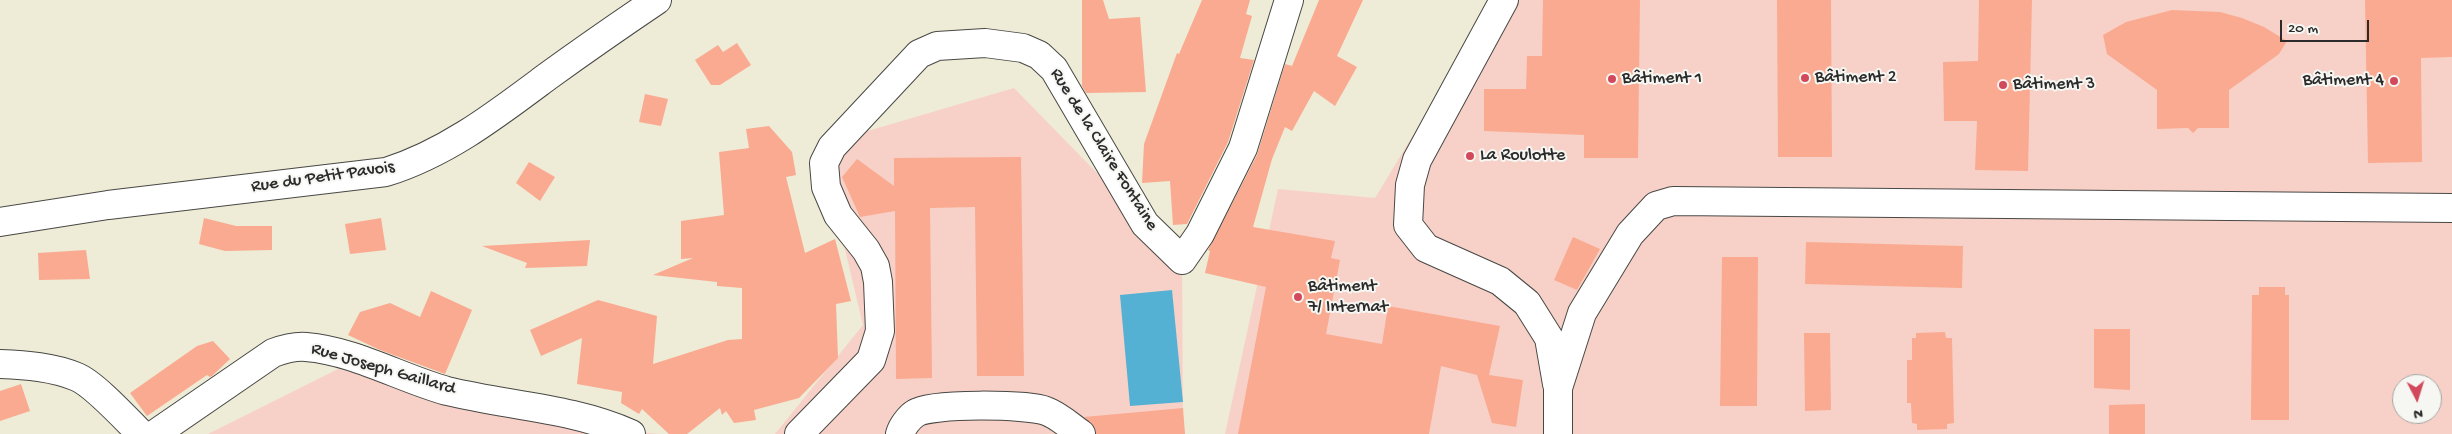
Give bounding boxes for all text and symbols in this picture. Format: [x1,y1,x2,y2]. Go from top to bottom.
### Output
scale bar [2282,10,2371,42]
text: 20 m [2288,20,2318,38]
street label: Rue de la Claire Fontaine [1044,65,1162,235]
place label: Bâtiment 2 [1815,67,1897,89]
place label: Bâtiment 1 [1622,68,1702,90]
place label: Bâtiment 4 [2303,70,2384,92]
marker: Bâtiment 2 [1799,72,1811,84]
marker: Bâtiment 1 [1606,73,1618,85]
place label: Bâtiment 3 [2013,74,2095,96]
marker: Bâtiment 4 [2388,75,2400,87]
marker: Bâtiment 3 [1997,79,2009,91]
place label: La Roulotte [1480,145,1565,167]
marker: La Roulotte [1464,150,1476,162]
street label: Rue du Petit Pavois [250,157,396,199]
place label: Bâtiment 7/ Internat [1308,276,1388,318]
marker: Bâtiment 7/ Internat [1292,291,1304,303]
street label: Rue Joseph Gaillard [308,339,458,401]
north arrow [2392,374,2442,424]
text: N [2413,405,2424,422]

